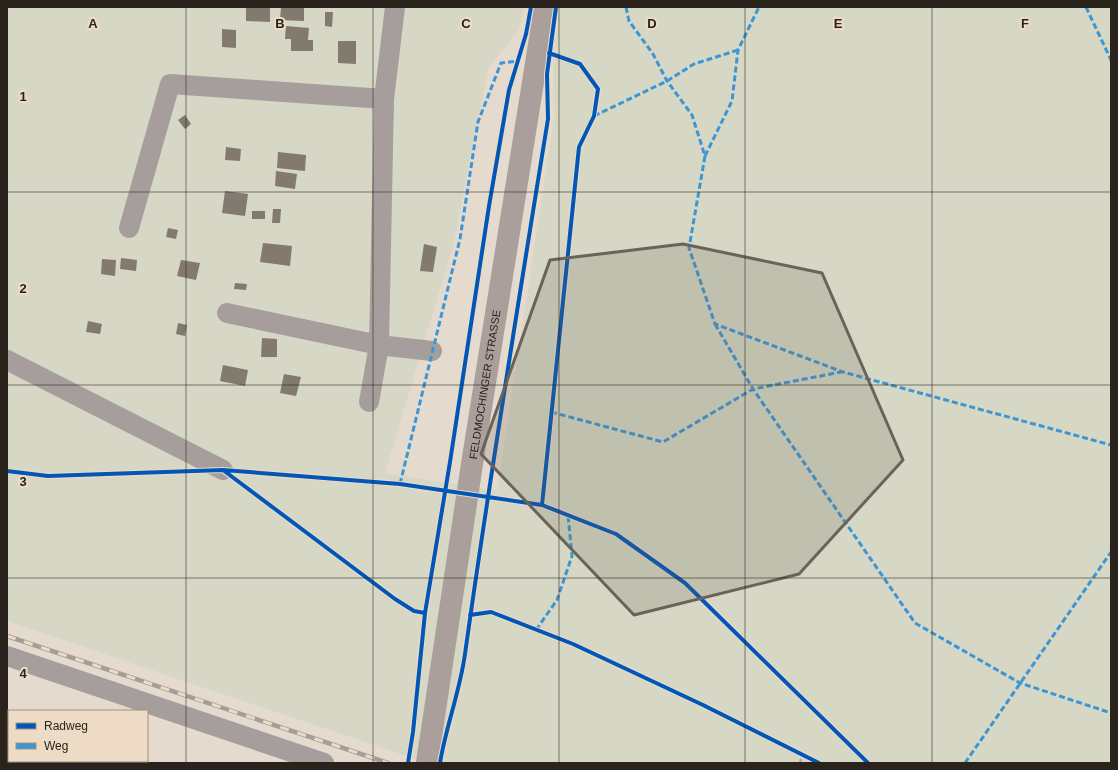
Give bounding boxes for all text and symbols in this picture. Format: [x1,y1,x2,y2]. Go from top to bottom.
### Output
text: A [88,16,98,31]
text: B [275,16,285,31]
text: C [461,16,471,31]
text: D [647,16,657,31]
text: E [834,16,843,31]
text: F [1021,16,1029,31]
text: 1 [19,89,27,104]
text: 2 [19,281,27,296]
street label: FELDMOCHINGER STRASSE [467,309,503,460]
text: 3 [19,474,27,489]
text: 4 [19,666,27,681]
legend [8,710,148,762]
text: Radweg [44,719,88,733]
text: Weg [44,739,68,753]

